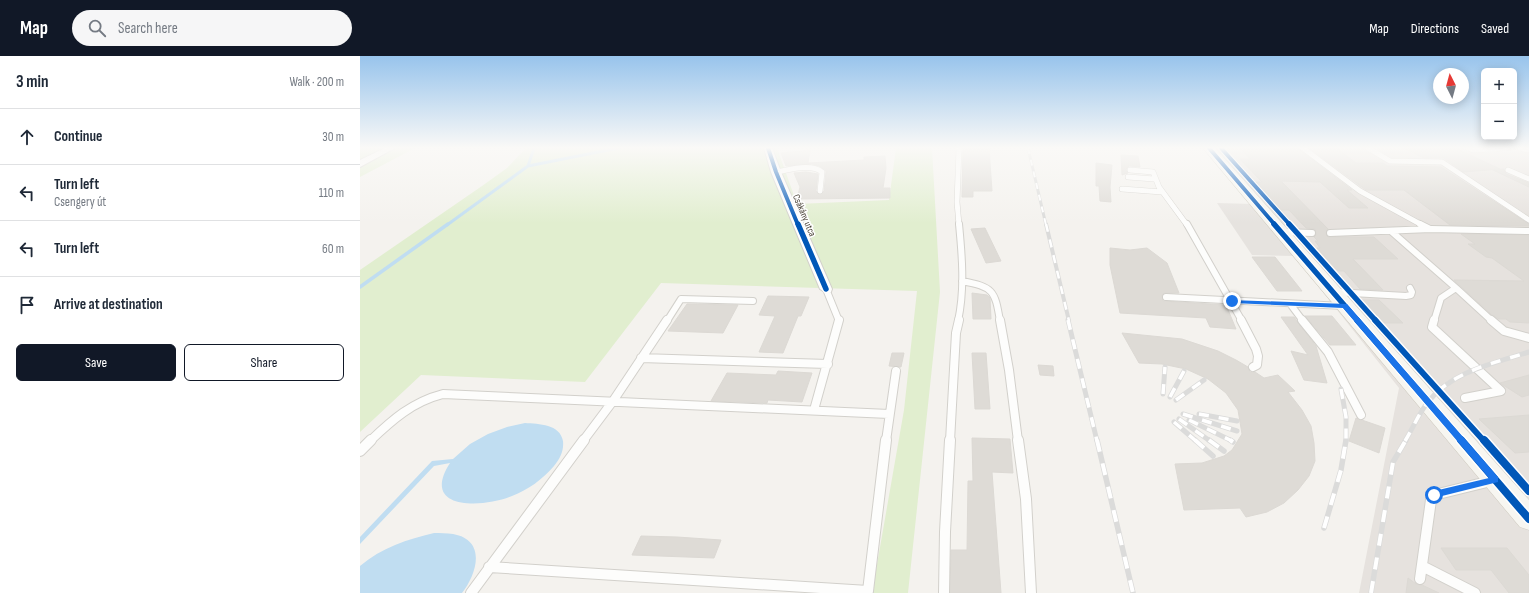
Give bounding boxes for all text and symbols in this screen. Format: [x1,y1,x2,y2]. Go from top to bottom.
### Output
search box [72,10,352,46]
text: Map [20,17,48,40]
icon: search [86,17,108,39]
text: Search here [118,19,178,38]
text: Map [1369,20,1389,37]
text: Directions [1411,20,1459,37]
text: Saved [1481,20,1509,37]
north arrow [1433,68,1469,104]
map controls [1481,68,1517,140]
button: + [1481,68,1517,104]
text: 3 min [16,72,49,92]
text: Walk · 200 m [289,74,344,90]
button: − [1481,104,1517,140]
icon: ahead [16,126,38,148]
text: Continue [54,127,103,146]
text: 30 m [322,129,344,145]
text: Turn left [54,175,99,194]
icon: left [16,182,38,204]
text: 110 m [319,185,344,201]
street label: Csákány utca [790,193,818,238]
text: Csengery út [54,194,106,210]
icon: left [16,238,38,260]
text: Turn left [54,239,99,258]
text: 60 m [322,241,344,257]
route end [1223,292,1241,310]
icon: arrive [16,294,38,316]
text: Arrive at destination [54,295,163,314]
button: Save [16,344,176,381]
button: Share [184,344,344,381]
route start [1425,486,1443,504]

